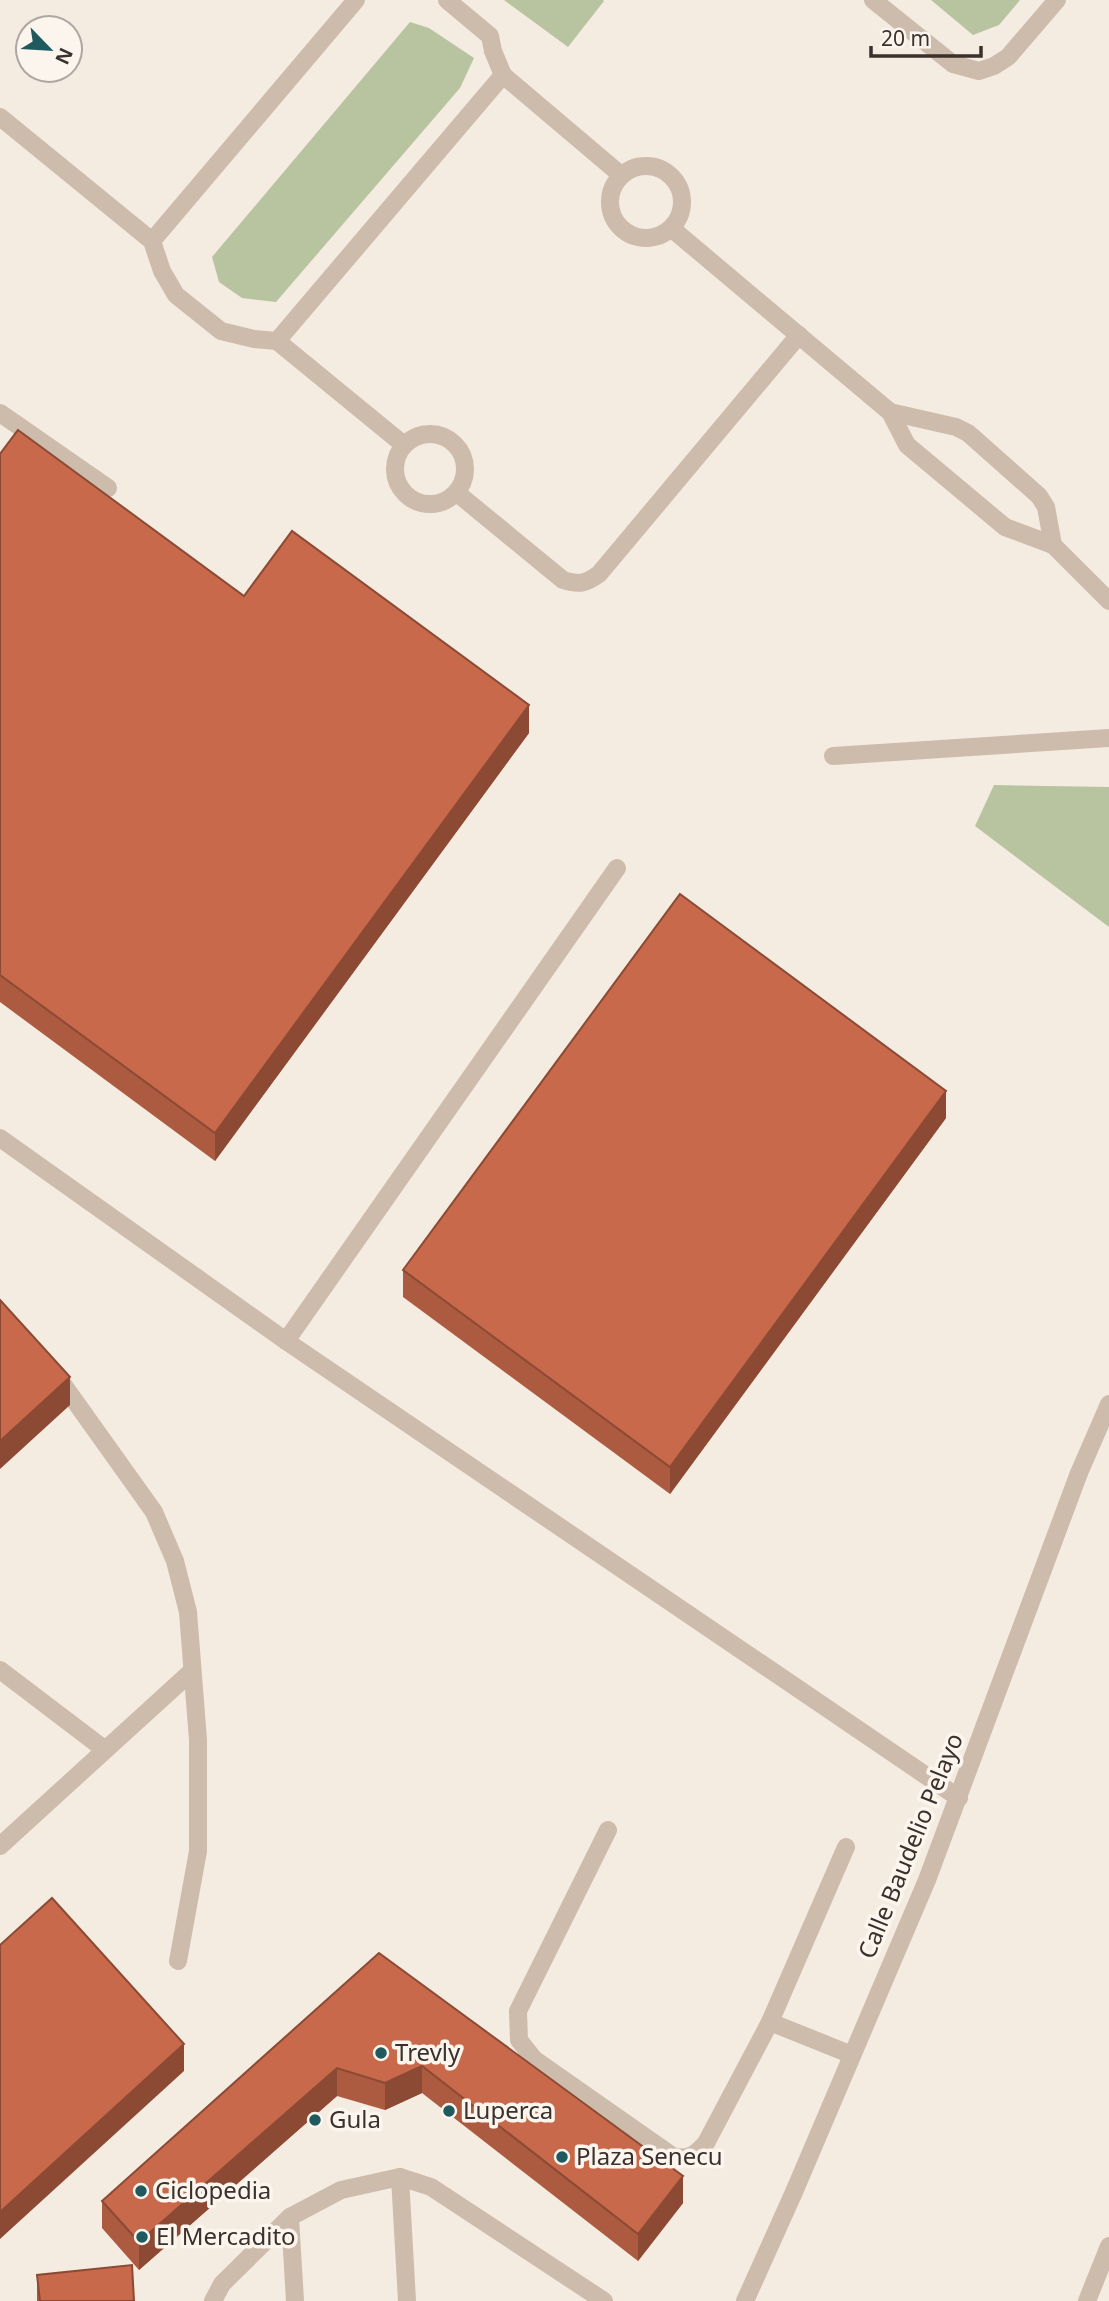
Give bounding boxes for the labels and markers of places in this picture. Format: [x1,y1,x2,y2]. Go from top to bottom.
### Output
place label: Trevly [395,2035,461,2068]
marker: Trevly [373,2045,389,2061]
place label: Luperca [463,2093,553,2126]
place label: Gula [329,2102,381,2135]
marker: Luperca [441,2103,457,2119]
marker: Gula [307,2112,323,2128]
place label: Plaza Senecu [576,2139,723,2172]
marker: Plaza Senecu [554,2149,570,2165]
place label: Ciclopedia [155,2173,271,2206]
marker: Ciclopedia [133,2183,149,2199]
place label: El Mercadito [156,2219,296,2252]
marker: El Mercadito [134,2229,150,2245]

